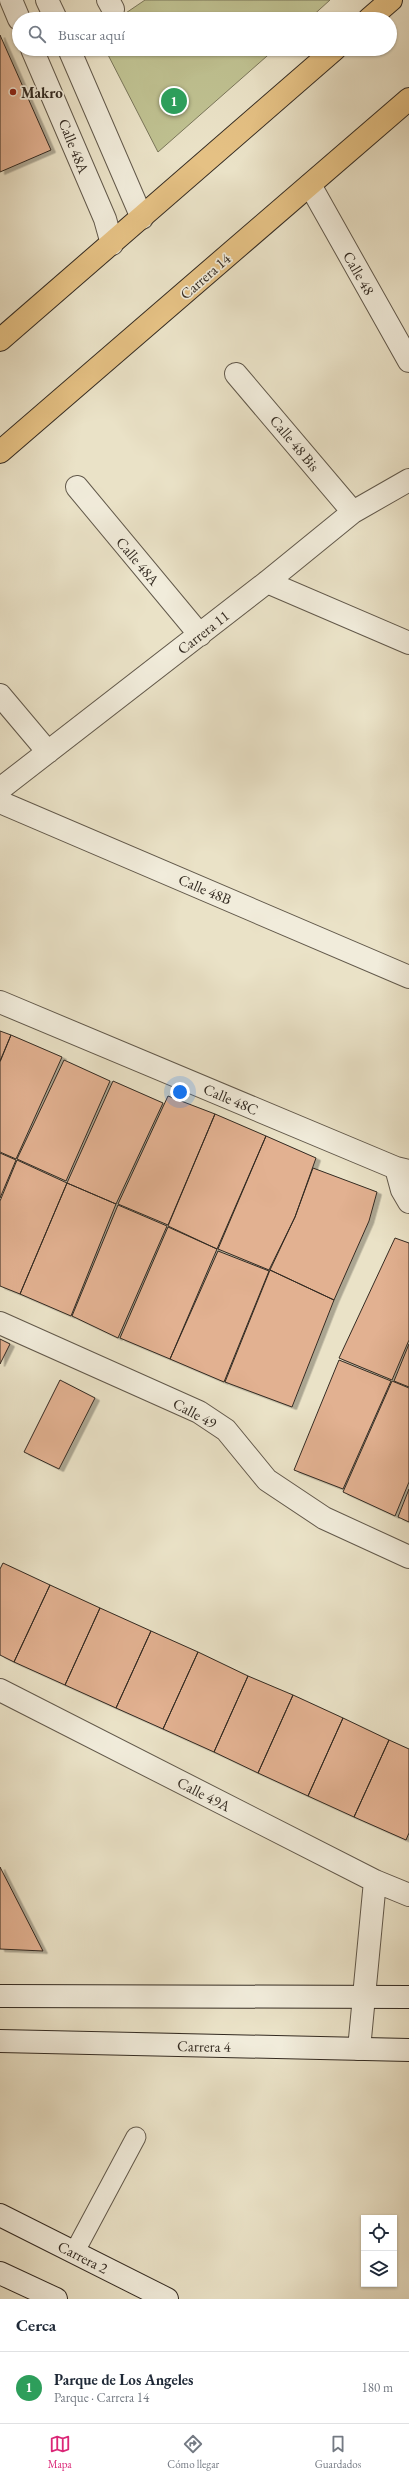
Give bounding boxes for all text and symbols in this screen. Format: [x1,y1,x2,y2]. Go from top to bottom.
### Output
search box [12,12,397,56]
icon: search [26,23,48,45]
text: Buscar aquí [58,25,125,44]
place label: Makro [21,83,63,102]
pin: 1 [161,86,187,116]
marker: Makro [8,87,18,97]
street label: Calle 48A [54,116,94,177]
street label: Carrera 14 [176,248,235,303]
street label: Calle 48 [339,248,379,298]
street label: Calle 48 Bis [266,411,324,475]
street label: Calle 48A [112,533,164,590]
street label: Carrera 11 [173,606,233,658]
street label: Calle 48B [176,869,235,909]
street label: Calle 48C [201,1079,261,1119]
your location [170,1082,190,1102]
street label: Calle 49 [170,1394,220,1432]
street label: Calle 49A [174,1772,234,1816]
street label: Carrera 4 [177,2036,232,2056]
map controls [361,2215,397,2287]
button: locate [361,2215,397,2251]
street label: Carrera 2 [55,2236,112,2278]
button: layers [361,2251,397,2287]
text: Cerca [16,2314,56,2336]
text: Parque de Los Angeles [54,2370,193,2389]
text: 1 [26,2379,32,2396]
text: 180 m [362,2379,393,2396]
text: Parque · Carrera 14 [54,2389,149,2406]
tab: Mapa [48,2433,72,2471]
tab: Cómo llegar [167,2433,219,2471]
tab: Guardados [315,2433,361,2471]

